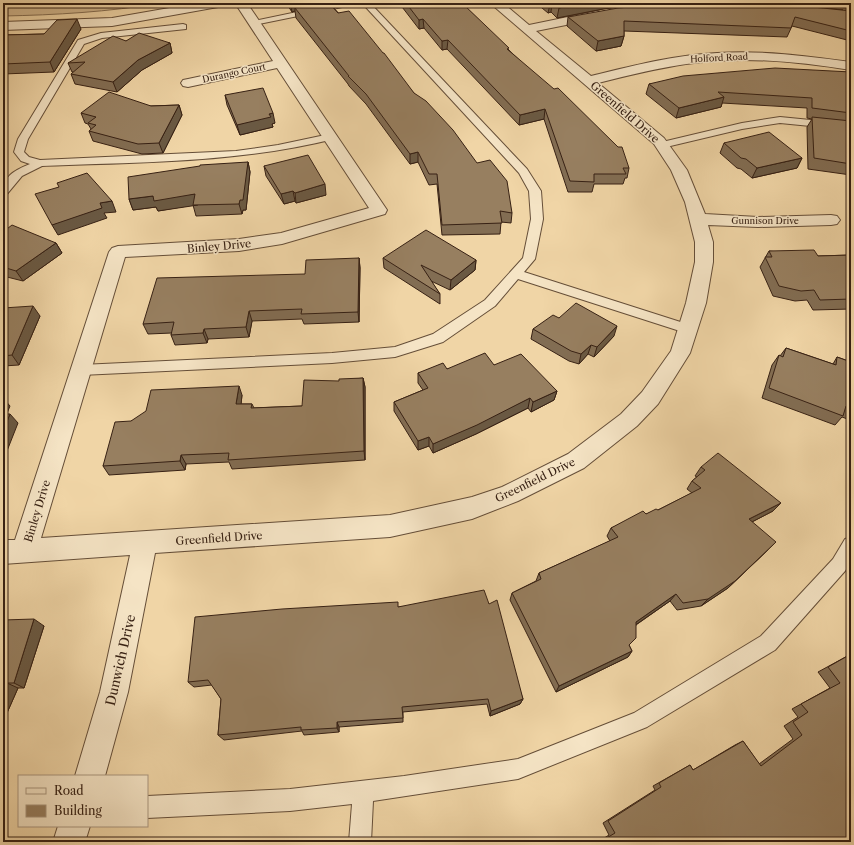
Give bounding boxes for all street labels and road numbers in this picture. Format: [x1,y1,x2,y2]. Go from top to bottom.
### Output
street label: Holford Road [690,50,749,65]
street label: Durango Court [201,60,267,85]
street label: Greenfield Drive [588,78,662,146]
street label: Gunnison Drive [731,215,799,226]
street label: Binley Drive [186,236,252,256]
street label: Greenfield Drive [493,455,577,505]
street label: Binley Drive [21,478,53,544]
street label: Greenfield Drive [175,528,263,548]
street label: Dunwich Drive [102,613,138,707]

